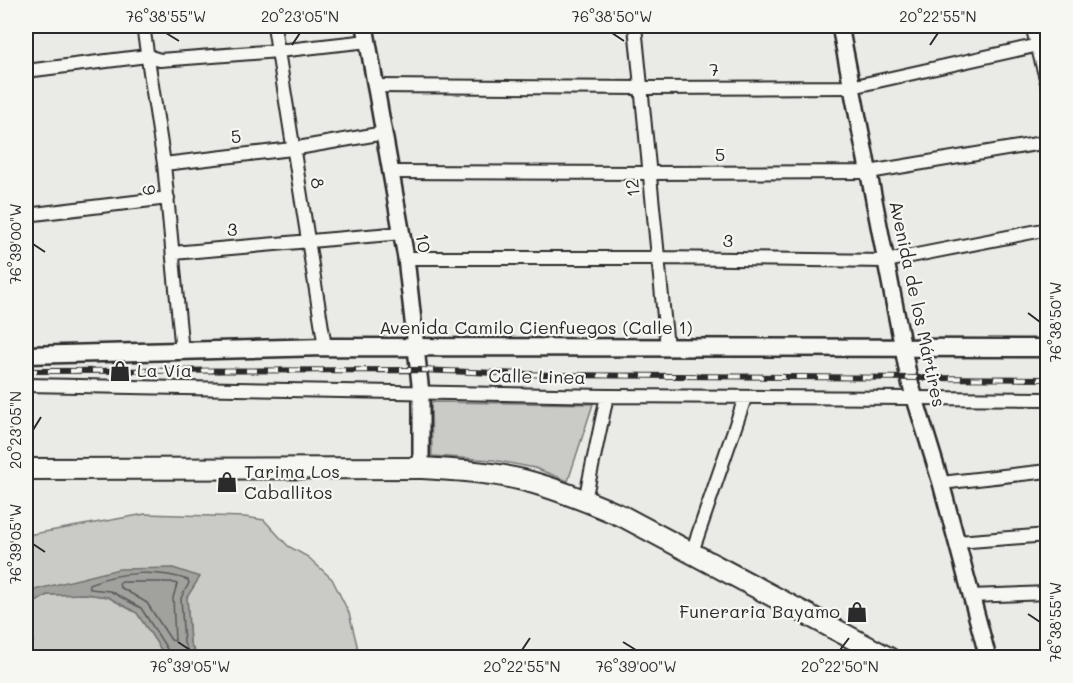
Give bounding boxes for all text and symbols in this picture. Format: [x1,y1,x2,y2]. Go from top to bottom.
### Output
text: 76°38'55"W [126,6,206,26]
text: 20°23'05"N [261,6,339,26]
text: 76°38'50"W [572,6,652,26]
text: 20°22'55"N [899,6,977,26]
street label: 7 [709,57,719,81]
street label: 5 [229,123,243,149]
street label: 5 [715,142,725,166]
street label: 8 [305,175,331,190]
street label: 12 [619,178,645,198]
street label: 6 [136,183,161,197]
street label: Avenida de los Mártires [884,199,952,409]
text: 76°39'00"W [5,203,25,285]
street label: 3 [226,217,238,241]
street label: 3 [723,228,734,252]
street label: 10 [411,232,437,254]
text: 76°38'50"W [1045,282,1065,362]
street label: Avenida Camilo Cienfuegos (Calle 1) [379,315,693,339]
place label: La Vía [137,358,192,382]
shop icon: La Vía [108,359,132,383]
street label: Calle Linea [488,363,586,389]
text: 20°23'05"N [5,391,25,469]
place label: Tarima Los Caballitos [244,459,340,504]
shop icon: Tarima Los Caballitos [215,470,239,494]
text: 76°39'05"W [5,504,25,584]
text: 76°38'55"W [1045,582,1065,662]
place label: Funeraria Bayamo [679,599,840,623]
shop icon: Funeraria Bayamo [845,600,869,624]
text: 76°39'05"W [150,656,230,676]
text: 20°22'55"N [483,656,561,676]
text: 76°39'00"W [595,656,677,676]
text: 20°22'50"N [801,656,879,676]

